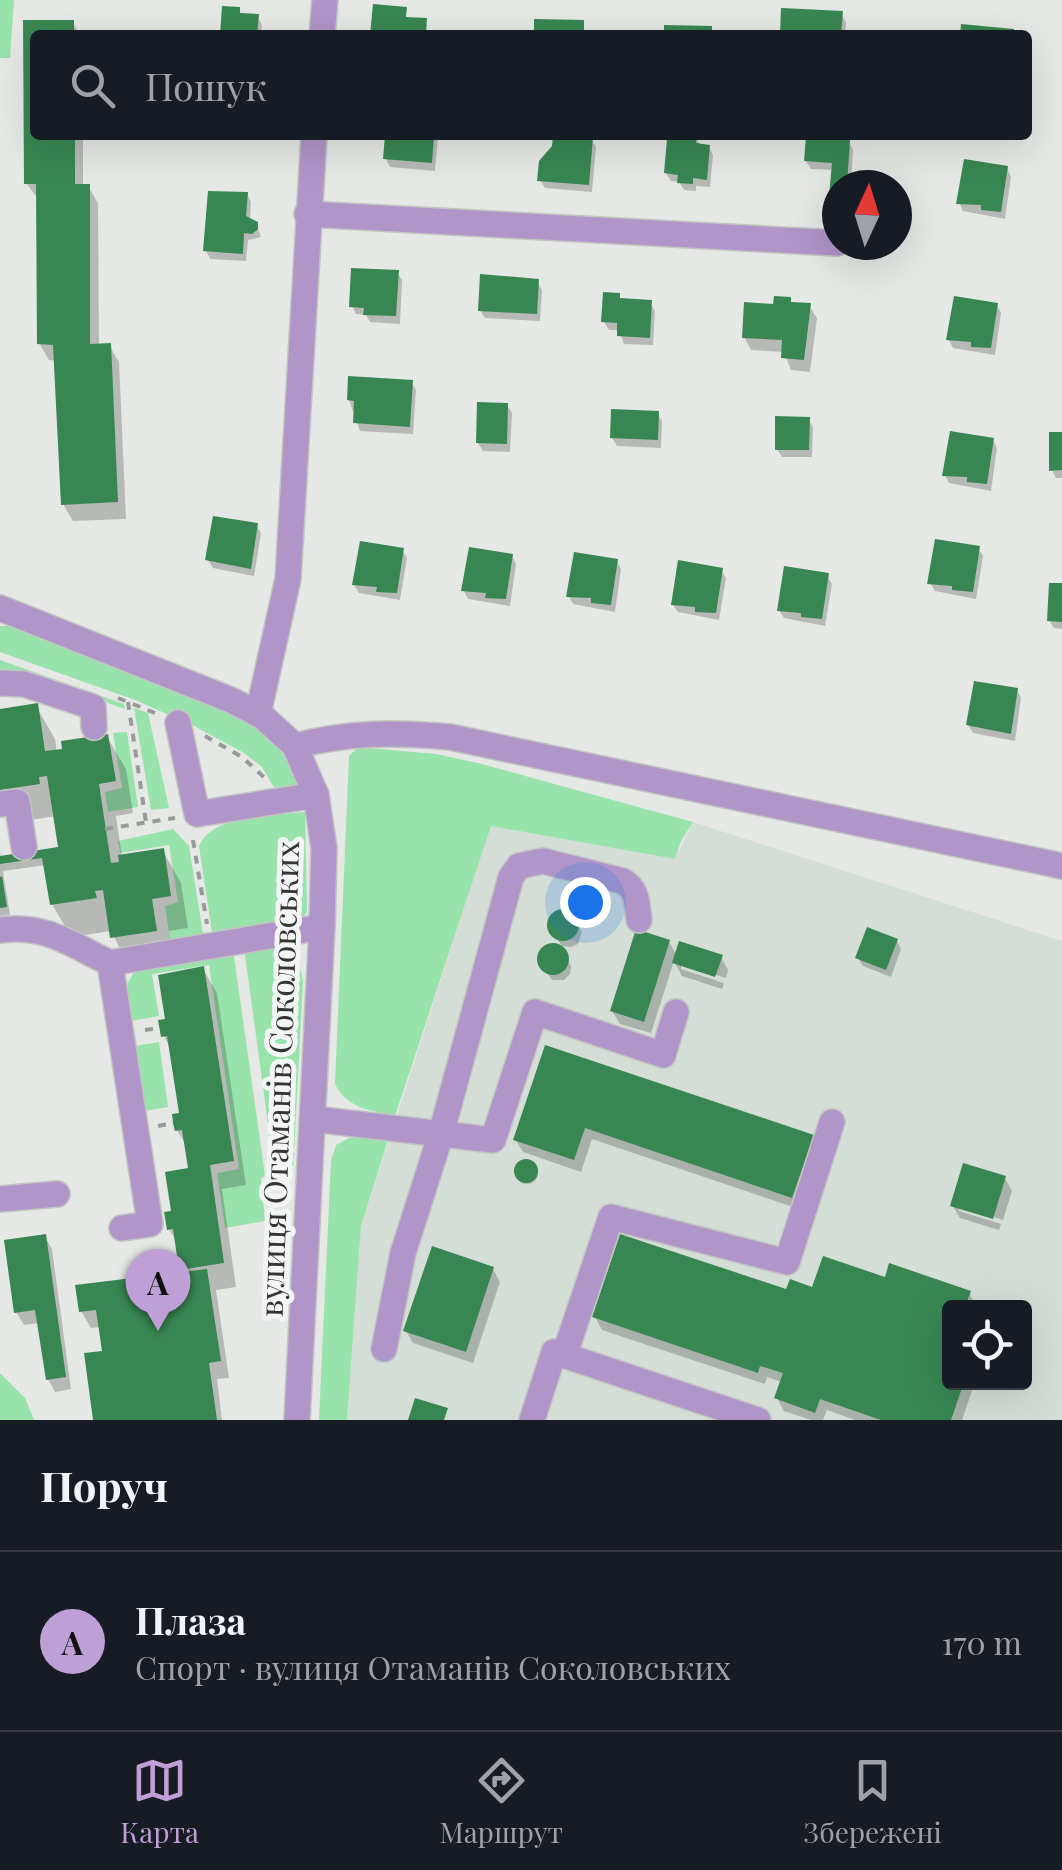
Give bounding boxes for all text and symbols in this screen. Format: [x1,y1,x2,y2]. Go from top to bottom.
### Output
search box [30,30,1032,140]
icon: search [65,58,120,113]
text: Пошук [145,60,267,111]
north arrow [822,170,912,260]
street label: вулиця Отаманів Соколовських [248,840,307,1318]
your location [560,877,611,928]
pin: A [126,1248,190,1331]
map controls [942,1300,1032,1390]
button: locate [942,1300,1032,1390]
text: Поруч [40,1457,168,1513]
text: Плаза [135,1594,246,1645]
text: A [62,1620,83,1663]
text: 170 m [942,1620,1022,1663]
text: Спорт · вулиця Отаманів Соколовських [135,1645,731,1688]
tab: Карта [120,1753,199,1850]
tab: Маршрут [439,1753,563,1850]
tab: Збережені [804,1753,942,1850]

